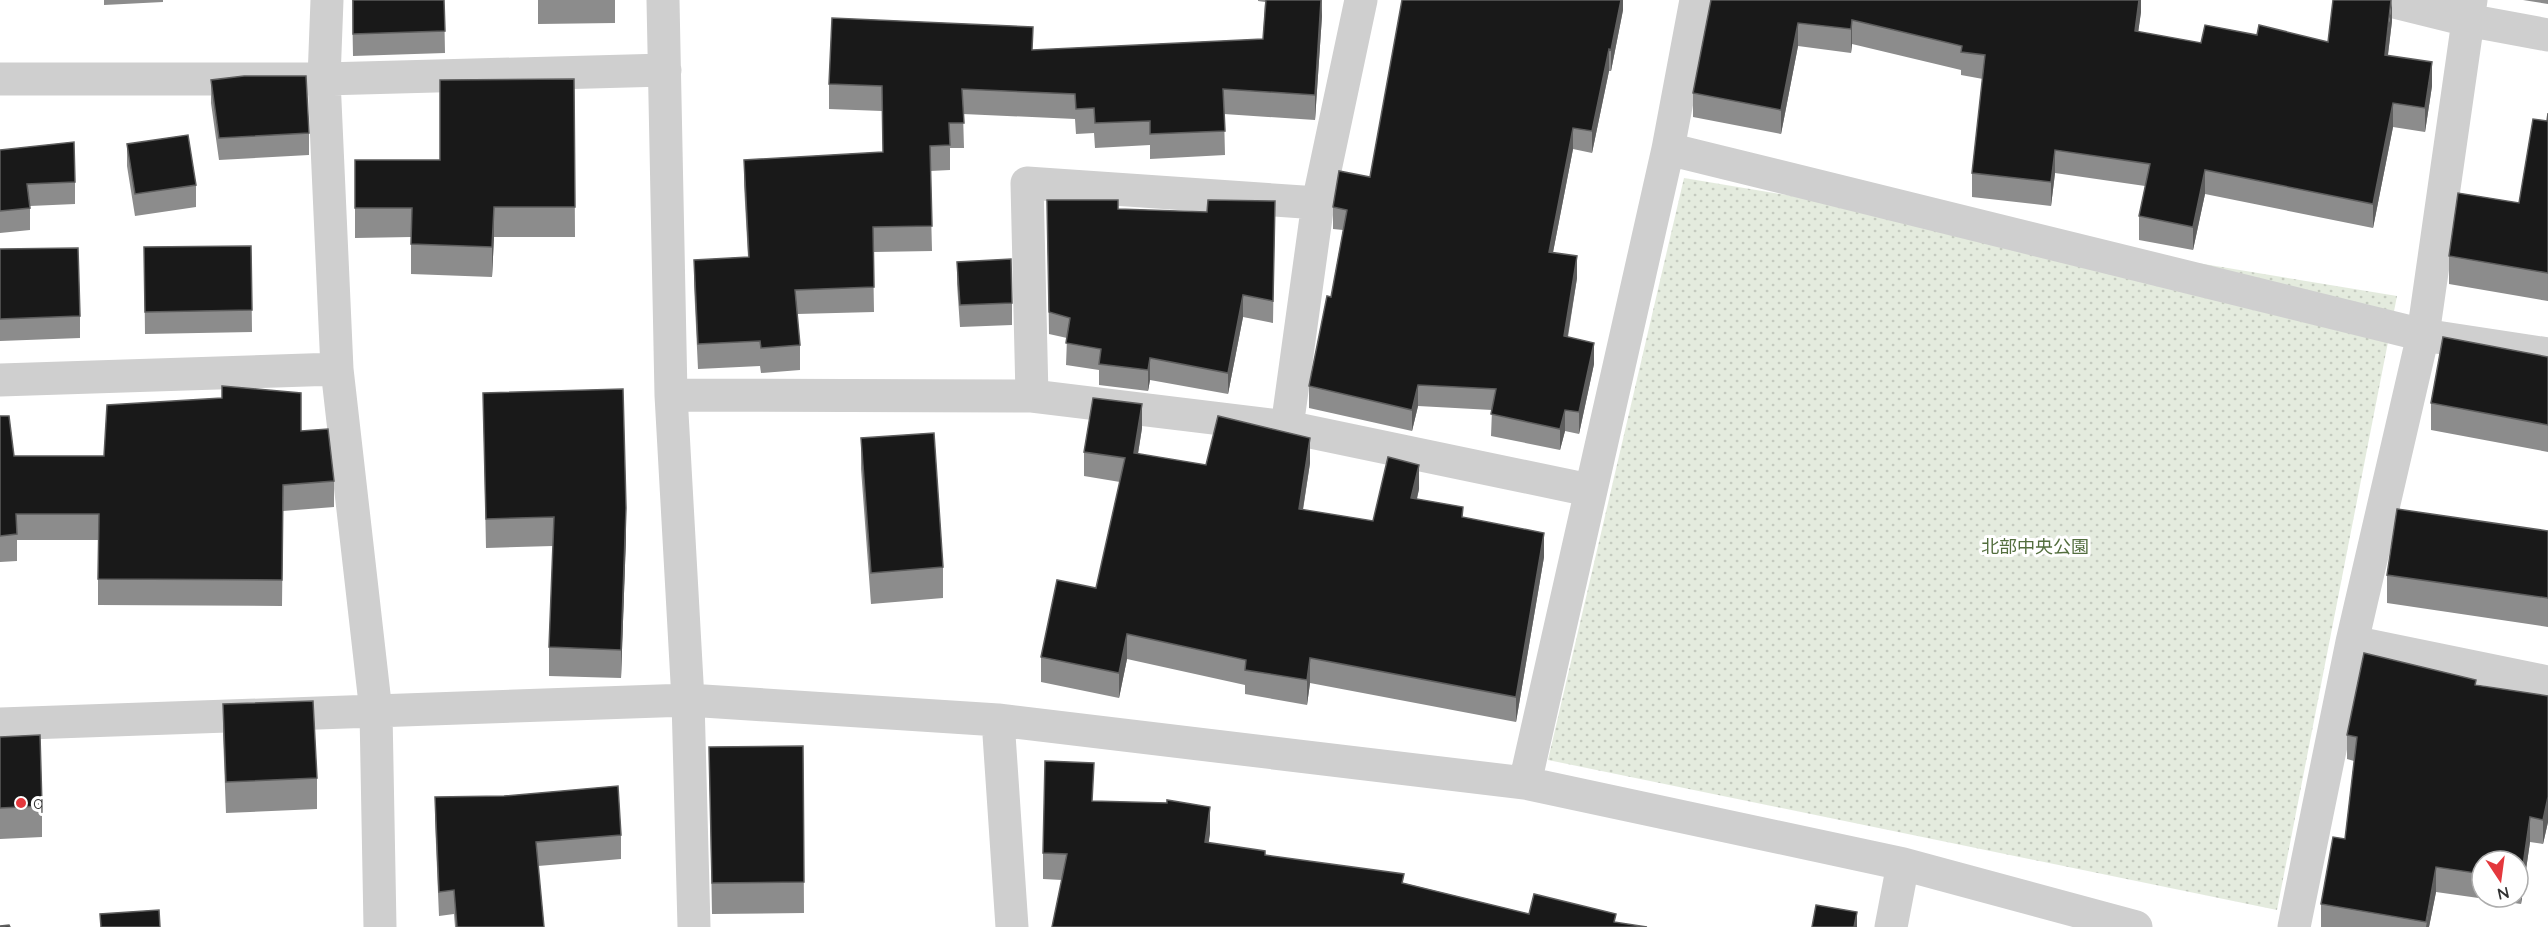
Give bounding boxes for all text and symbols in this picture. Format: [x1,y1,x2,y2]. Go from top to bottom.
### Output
park label: 北部中央公園 [1981,535,2089,558]
place label: q [33,791,44,814]
marker: q [14,796,28,810]
north arrow [2470,849,2530,909]
text: N [2495,883,2511,905]

